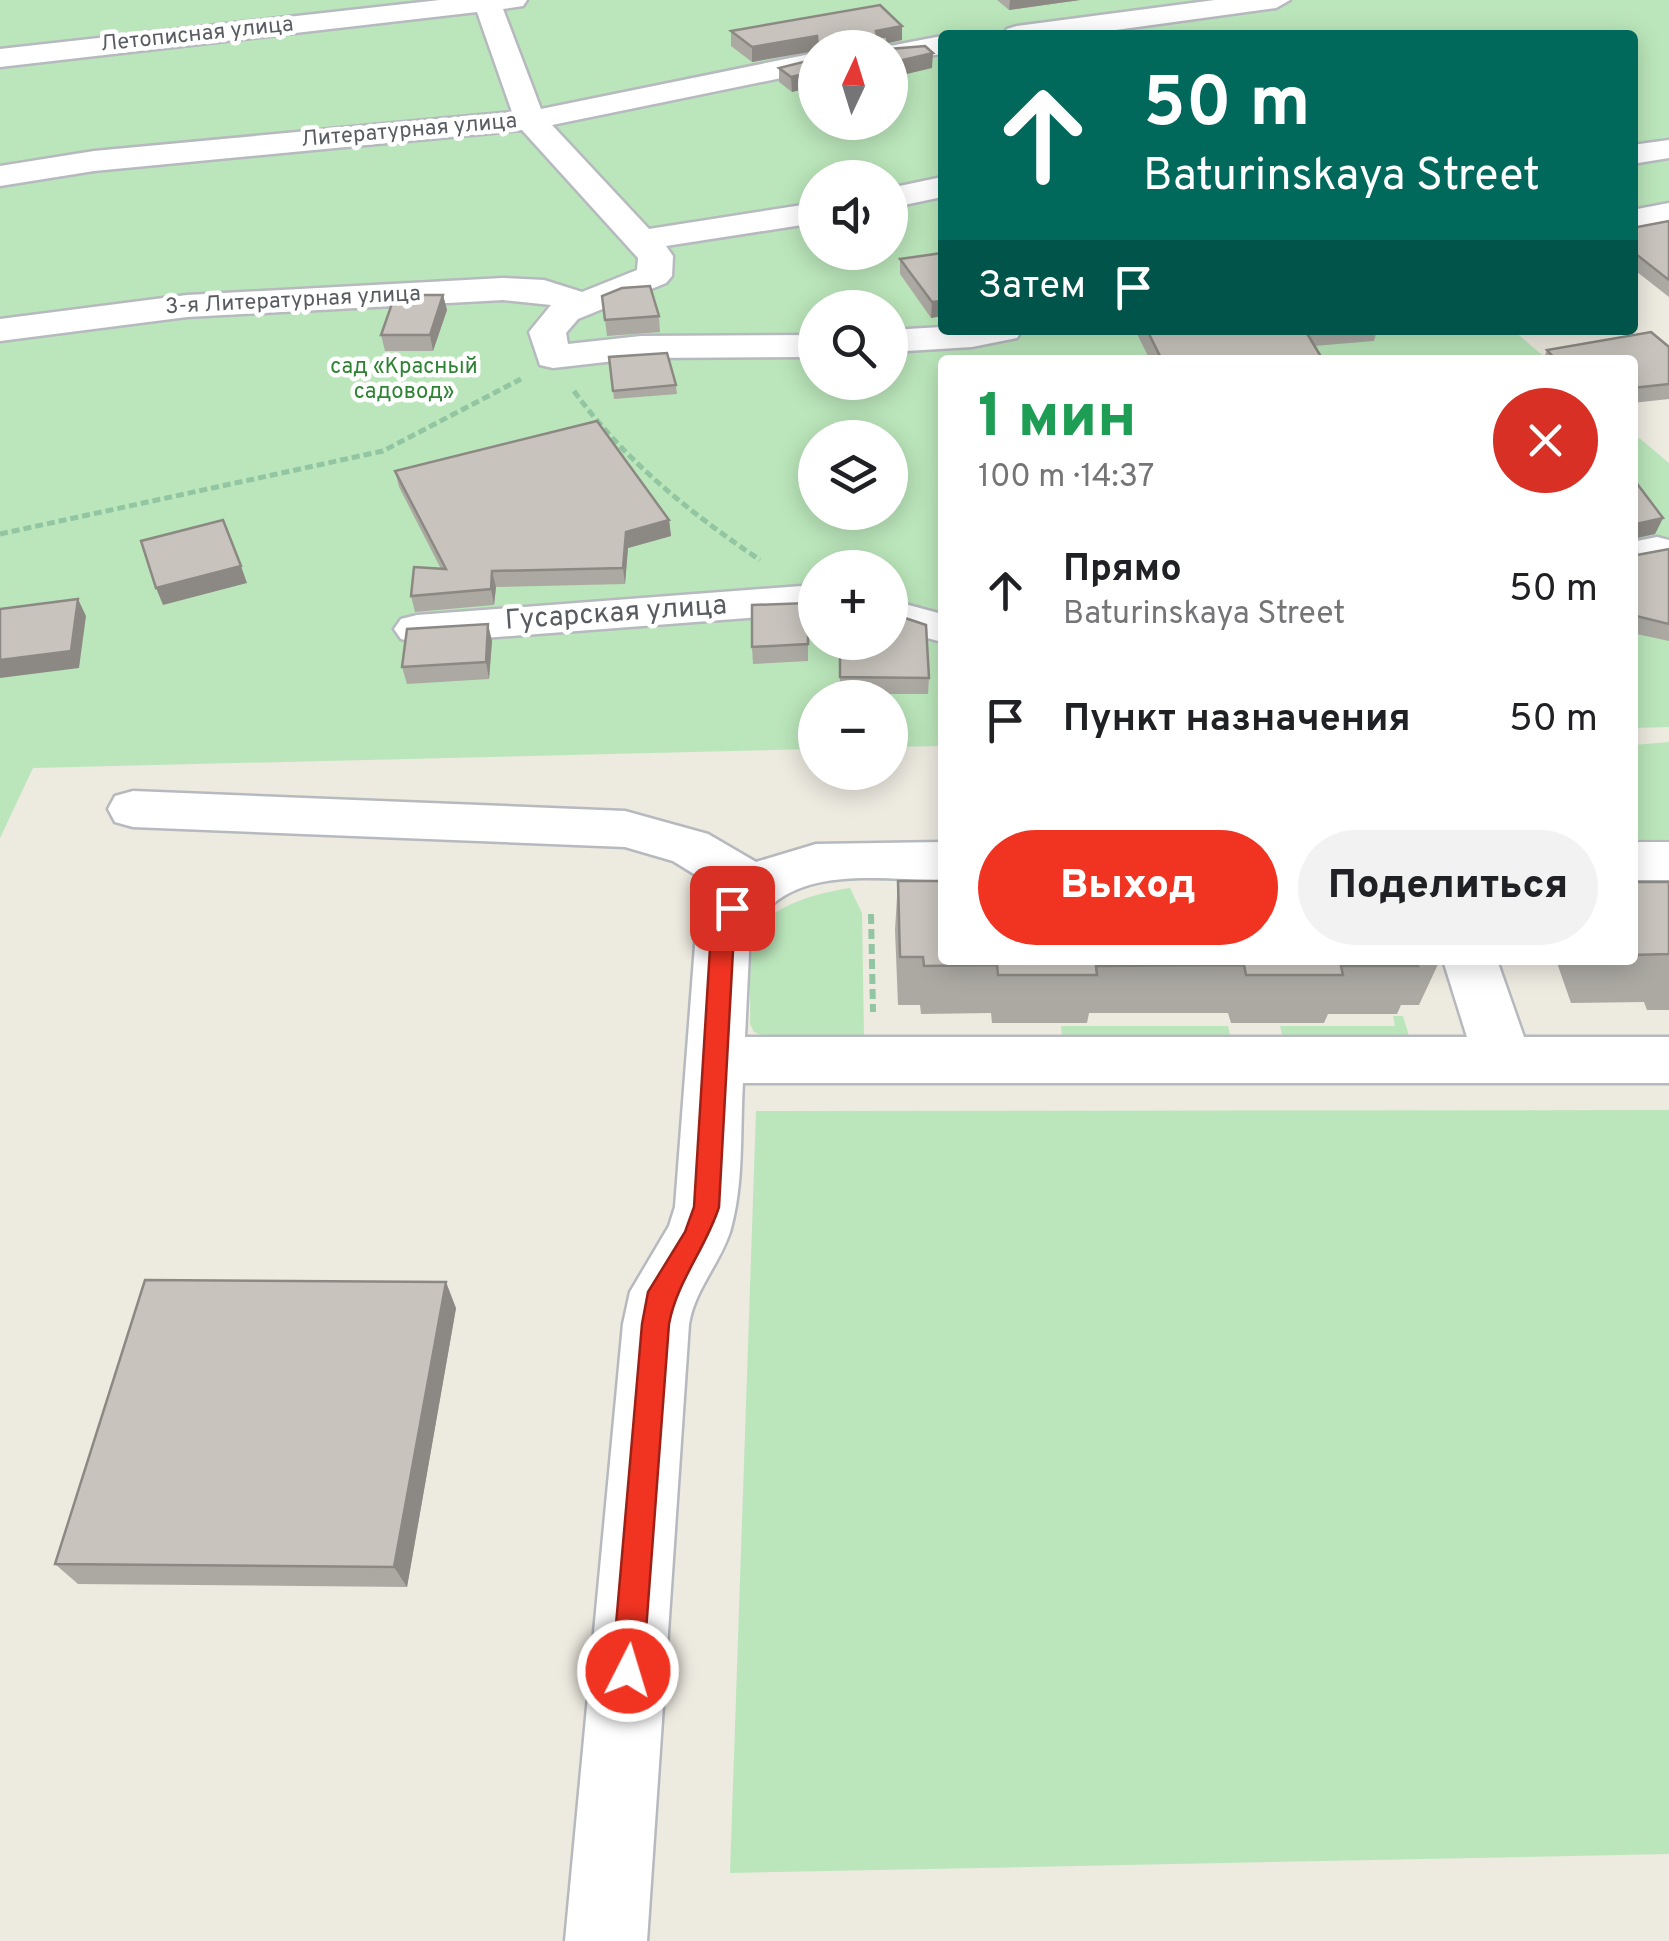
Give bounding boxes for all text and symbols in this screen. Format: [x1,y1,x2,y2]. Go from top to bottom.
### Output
street label: Летописная улица [99,11,295,59]
north arrow [798,30,908,140]
map controls [798,30,908,790]
text: 50 m [1143,62,1310,151]
icon: ahead [978,70,1108,200]
street label: Литературная улица [300,108,518,154]
text: Baturinskaya Street [1143,149,1540,206]
button: sound [798,160,908,270]
icon: arrive [1106,260,1161,315]
text: Затем [978,263,1086,312]
street label: 3-я Литературная улица [165,281,421,321]
button: search [798,290,908,400]
park label: сад «Красный садовод» [330,354,478,406]
text: 1 мин [978,382,1136,458]
button: close [1493,388,1598,493]
button: layers [798,420,908,530]
text: 100 m · 14:37 [978,458,1154,498]
text: Прямо [1063,546,1182,595]
button: + [798,550,908,660]
icon: ahead [978,563,1033,618]
text: 50 m [1509,566,1598,615]
street label: Гусарская улица [504,588,728,640]
text: Baturinskaya Street [1063,595,1345,635]
button: − [798,680,908,790]
icon: arrive [978,693,1033,748]
text: Пункт назначения [1063,696,1411,745]
text: 50 m [1509,696,1598,745]
button: Выход [978,830,1278,945]
button: Поделиться [1298,830,1598,945]
pin [690,866,775,951]
icon: arrive [705,881,760,936]
position arrow [576,1619,680,1723]

